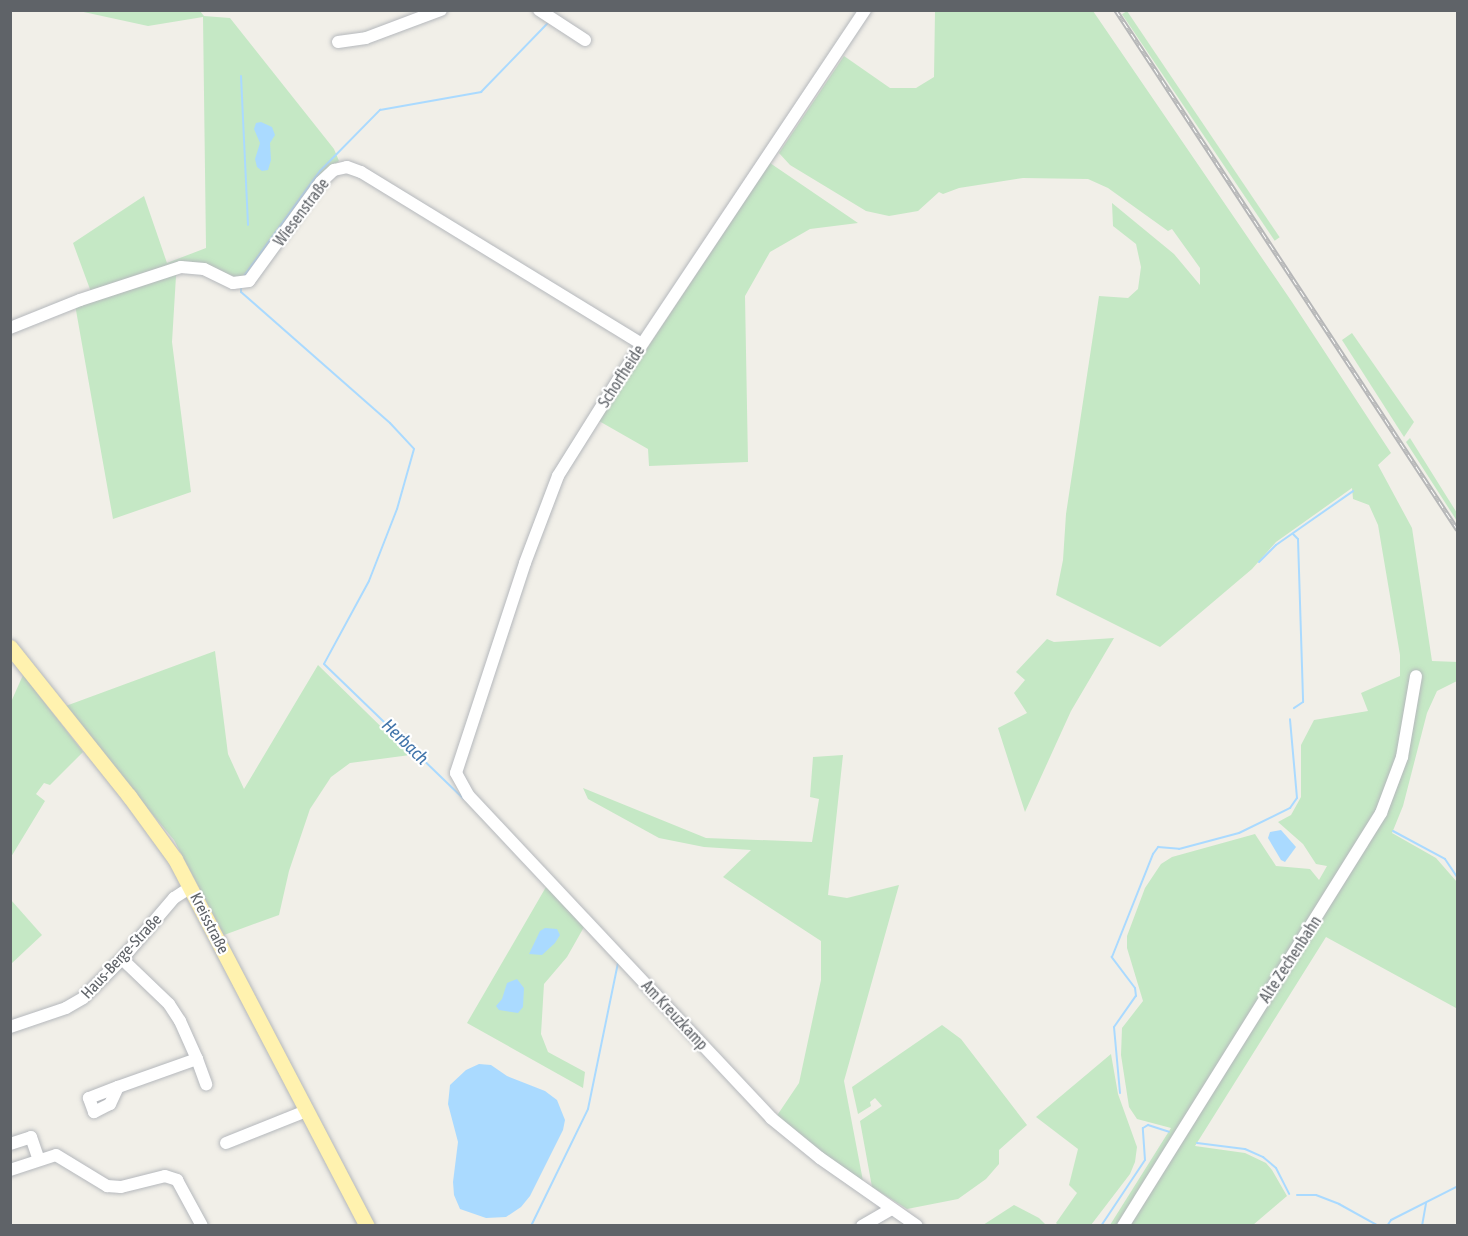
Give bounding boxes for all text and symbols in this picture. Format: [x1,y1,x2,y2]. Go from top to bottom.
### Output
street label: Wiesenstraße [269,174,333,250]
street label: Schorfheide [594,341,648,411]
water label: Herbach [377,715,433,769]
street label: Kreisstraße [186,889,234,957]
street label: Haus-Berge-Straße [77,910,165,1002]
street label: Alte Zechenbahn [1255,912,1325,1006]
street label: Am Kreuzkamp [638,976,712,1054]

